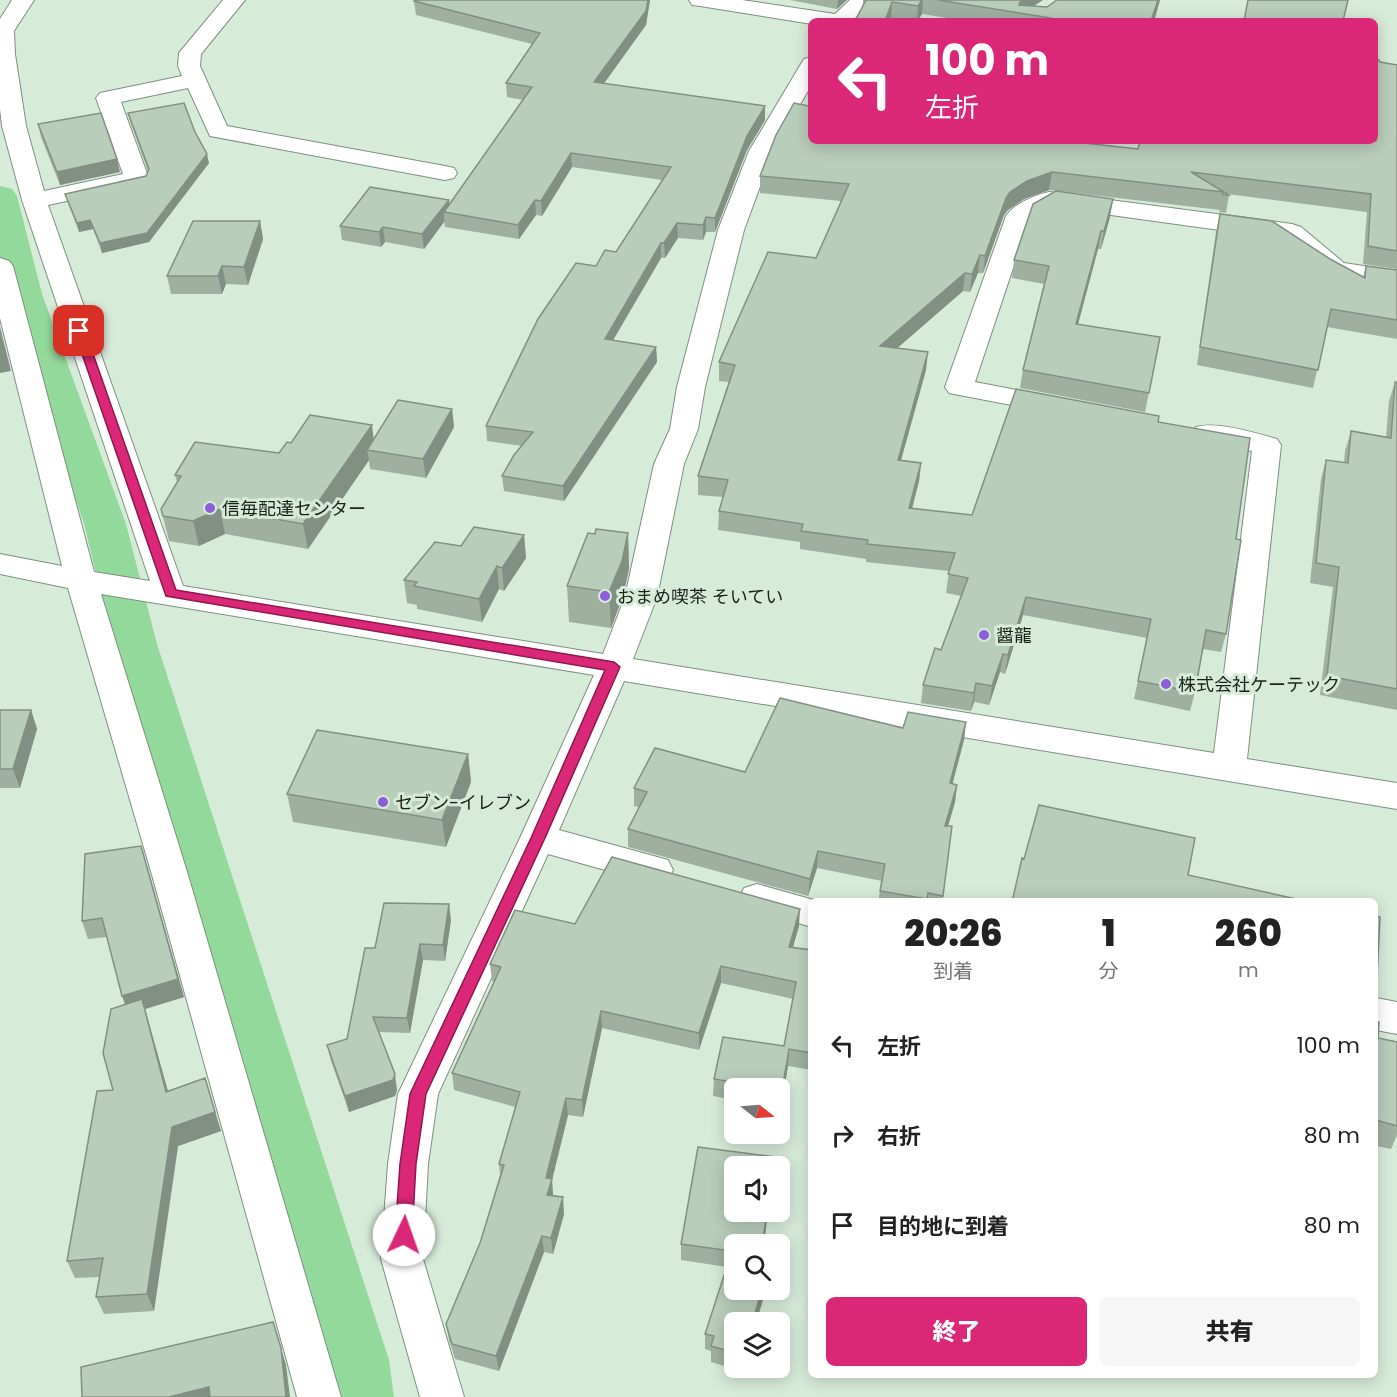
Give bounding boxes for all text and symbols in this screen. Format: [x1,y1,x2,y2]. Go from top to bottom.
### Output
text: 100 m [925,31,1049,90]
icon: left [826,42,904,120]
text: 左折 [925,89,979,126]
pin [53,305,104,356]
icon: arrive [62,314,95,347]
place label: 信毎配達センター [222,496,366,521]
marker: 信毎配達センター [203,501,217,515]
place label: おまめ喫茶 そいてい [617,584,783,609]
marker: おまめ喫茶 そいてい [598,589,612,603]
place label: 醤龍 [996,623,1032,648]
marker: 醤龍 [977,628,991,642]
place label: 株式会社ケーテック [1178,672,1340,697]
marker: 株式会社ケーテック [1159,677,1173,691]
place label: セブン-イレブン [395,790,531,815]
marker: セブン-イレブン [376,795,390,809]
text: 20:26 [904,908,1003,959]
text: 1 [1102,908,1116,959]
text: 260 [1215,908,1282,959]
text: m [1238,956,1259,984]
text: 到着 [933,957,973,985]
text: 分 [1099,957,1119,985]
icon: left [826,1029,859,1062]
text: 100 m [1297,1030,1360,1061]
text: 左折 [877,1031,921,1062]
north arrow [724,1078,790,1144]
map controls [724,1078,790,1378]
icon: right [826,1119,859,1152]
text: 80 m [1304,1120,1360,1151]
text: 右折 [877,1121,921,1152]
button: sound [724,1156,790,1222]
position arrow [372,1203,436,1267]
icon: arrive [826,1209,859,1242]
text: 80 m [1304,1210,1360,1241]
text: 目的地に到着 [877,1211,1009,1242]
button: search [724,1234,790,1300]
button: 終了 [826,1297,1087,1366]
button: 共有 [1099,1297,1360,1366]
button: layers [724,1312,790,1378]

